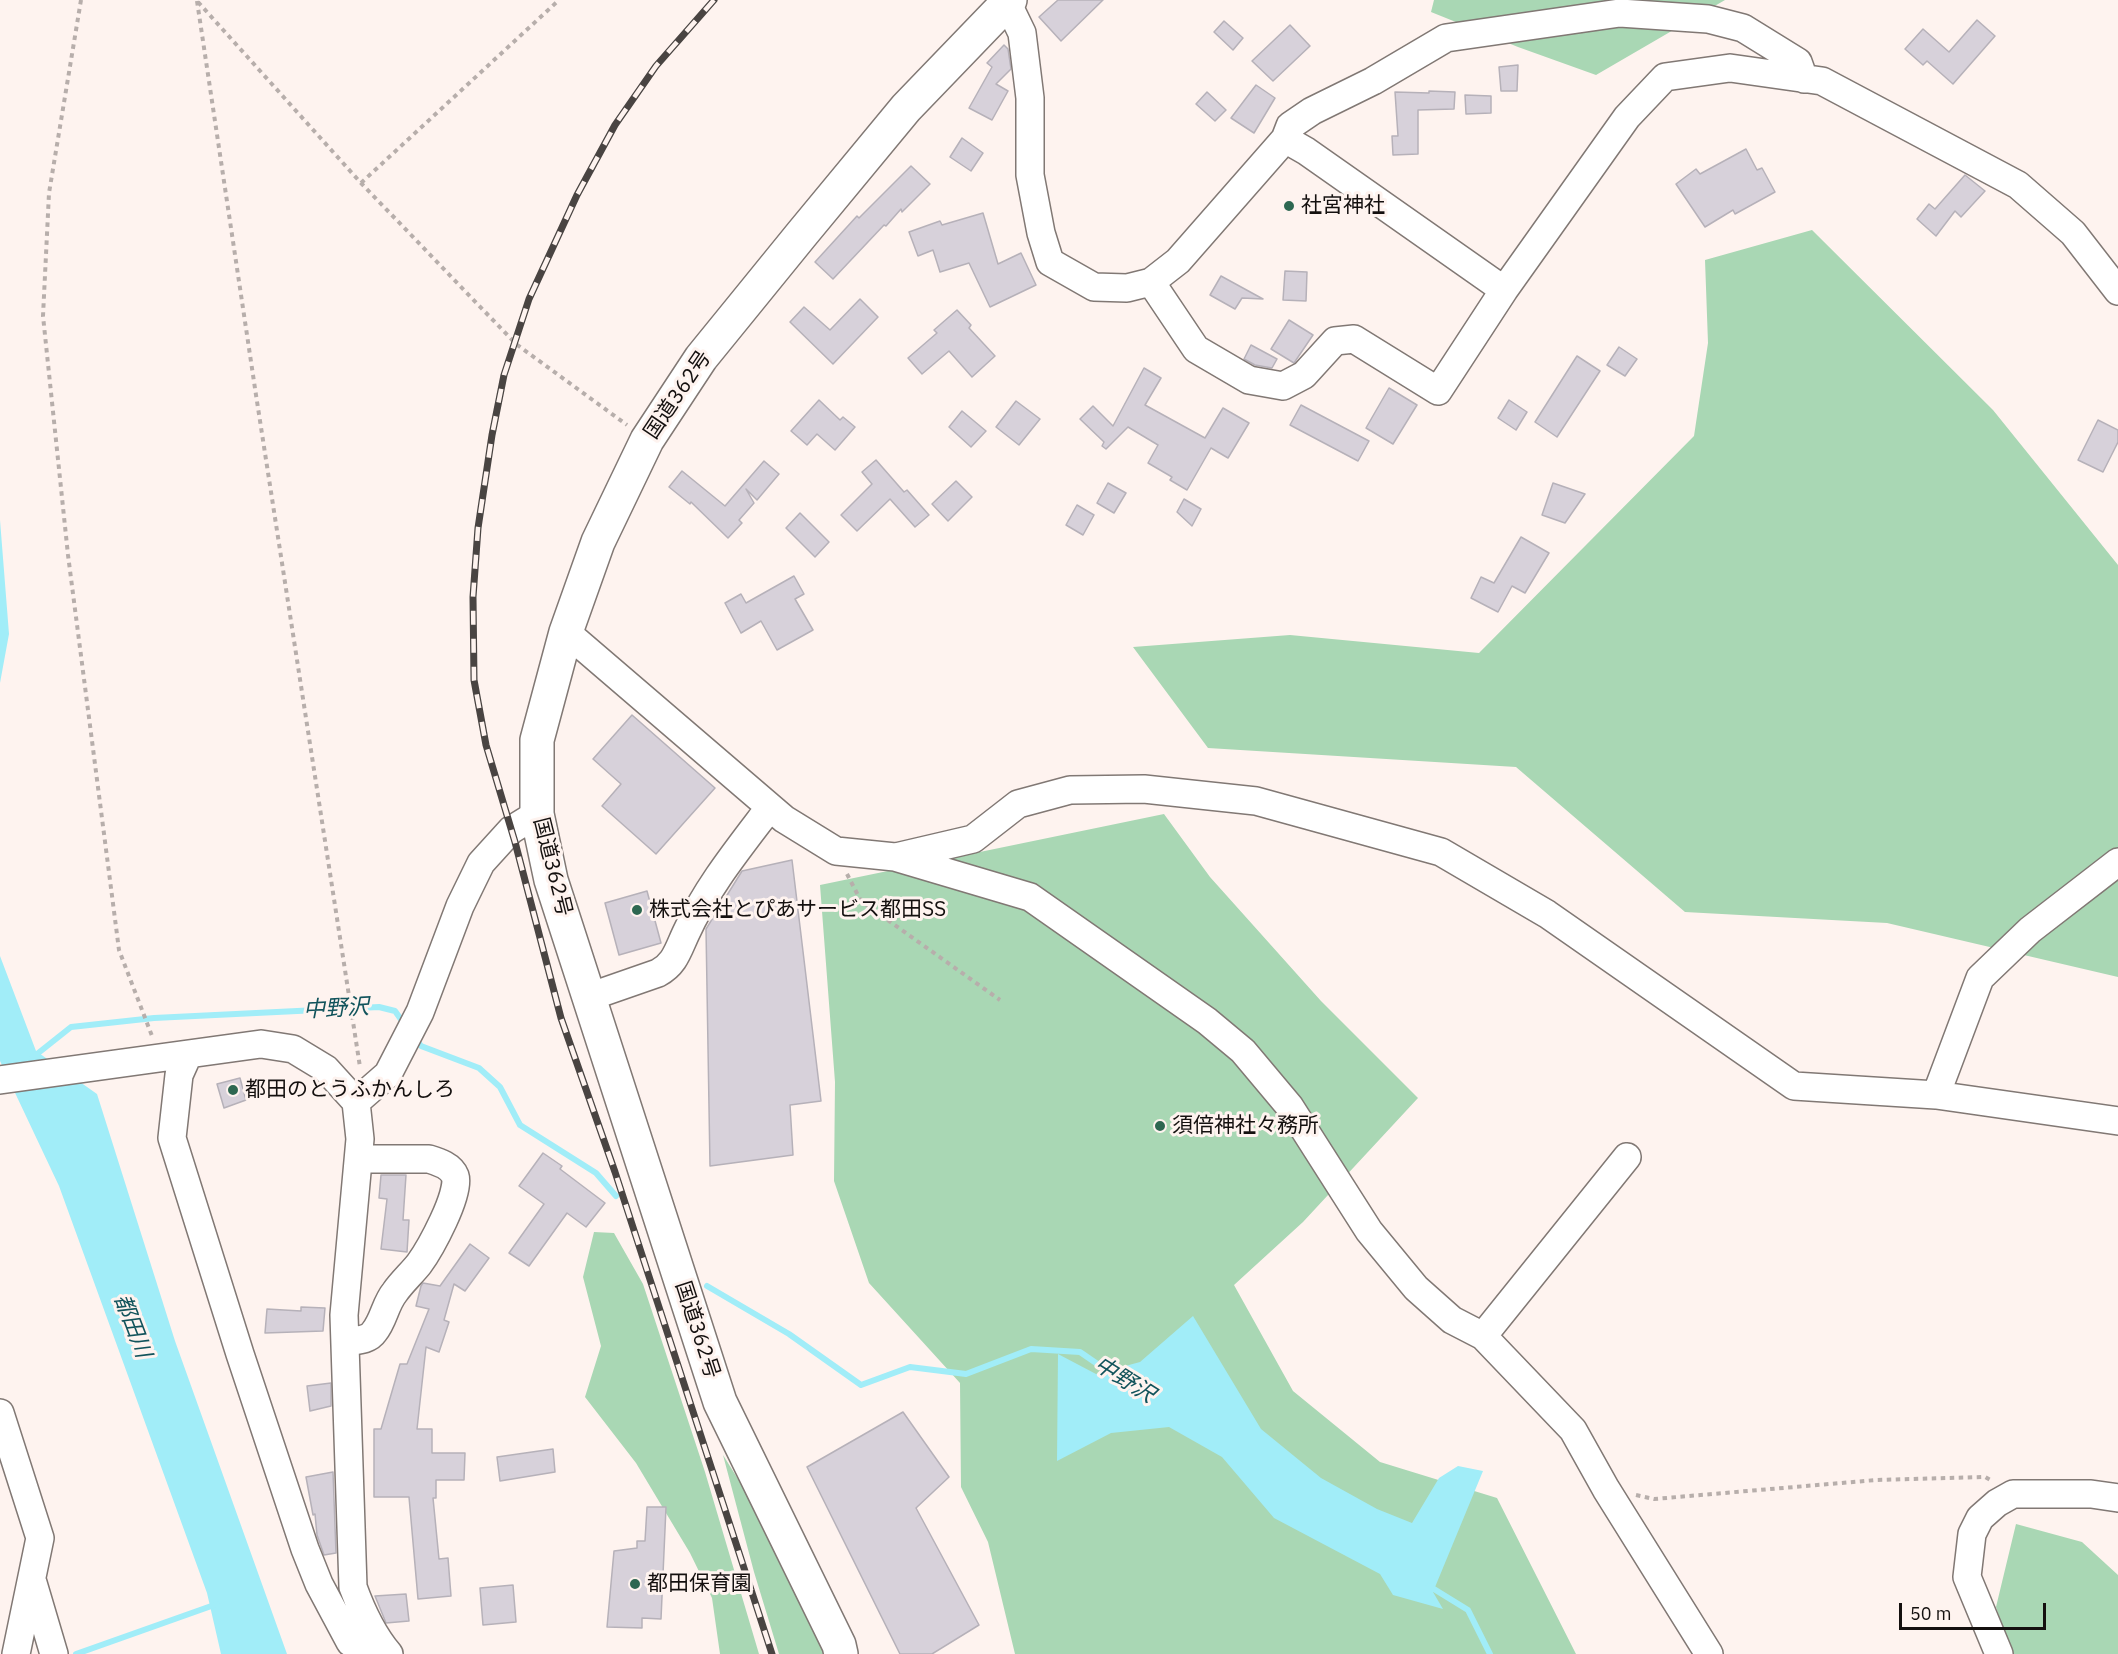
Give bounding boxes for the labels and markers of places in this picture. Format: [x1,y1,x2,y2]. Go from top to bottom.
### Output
place label: 社宮神社 [1301,193,1385,219]
marker: 社宮神社 [1282,199,1296,213]
place label: 株式会社とぴあサービス都田SS [649,897,946,923]
marker: 株式会社とぴあサービス都田SS [630,903,644,917]
place label: 都田のとうふかんしろ [245,1077,455,1103]
marker: 都田のとうふかんしろ [226,1083,240,1097]
place label: 須倍神社々務所 [1172,1113,1319,1139]
marker: 須倍神社々務所 [1153,1119,1167,1133]
place label: 都田保育園 [647,1571,752,1597]
marker: 都田保育園 [628,1577,642,1591]

